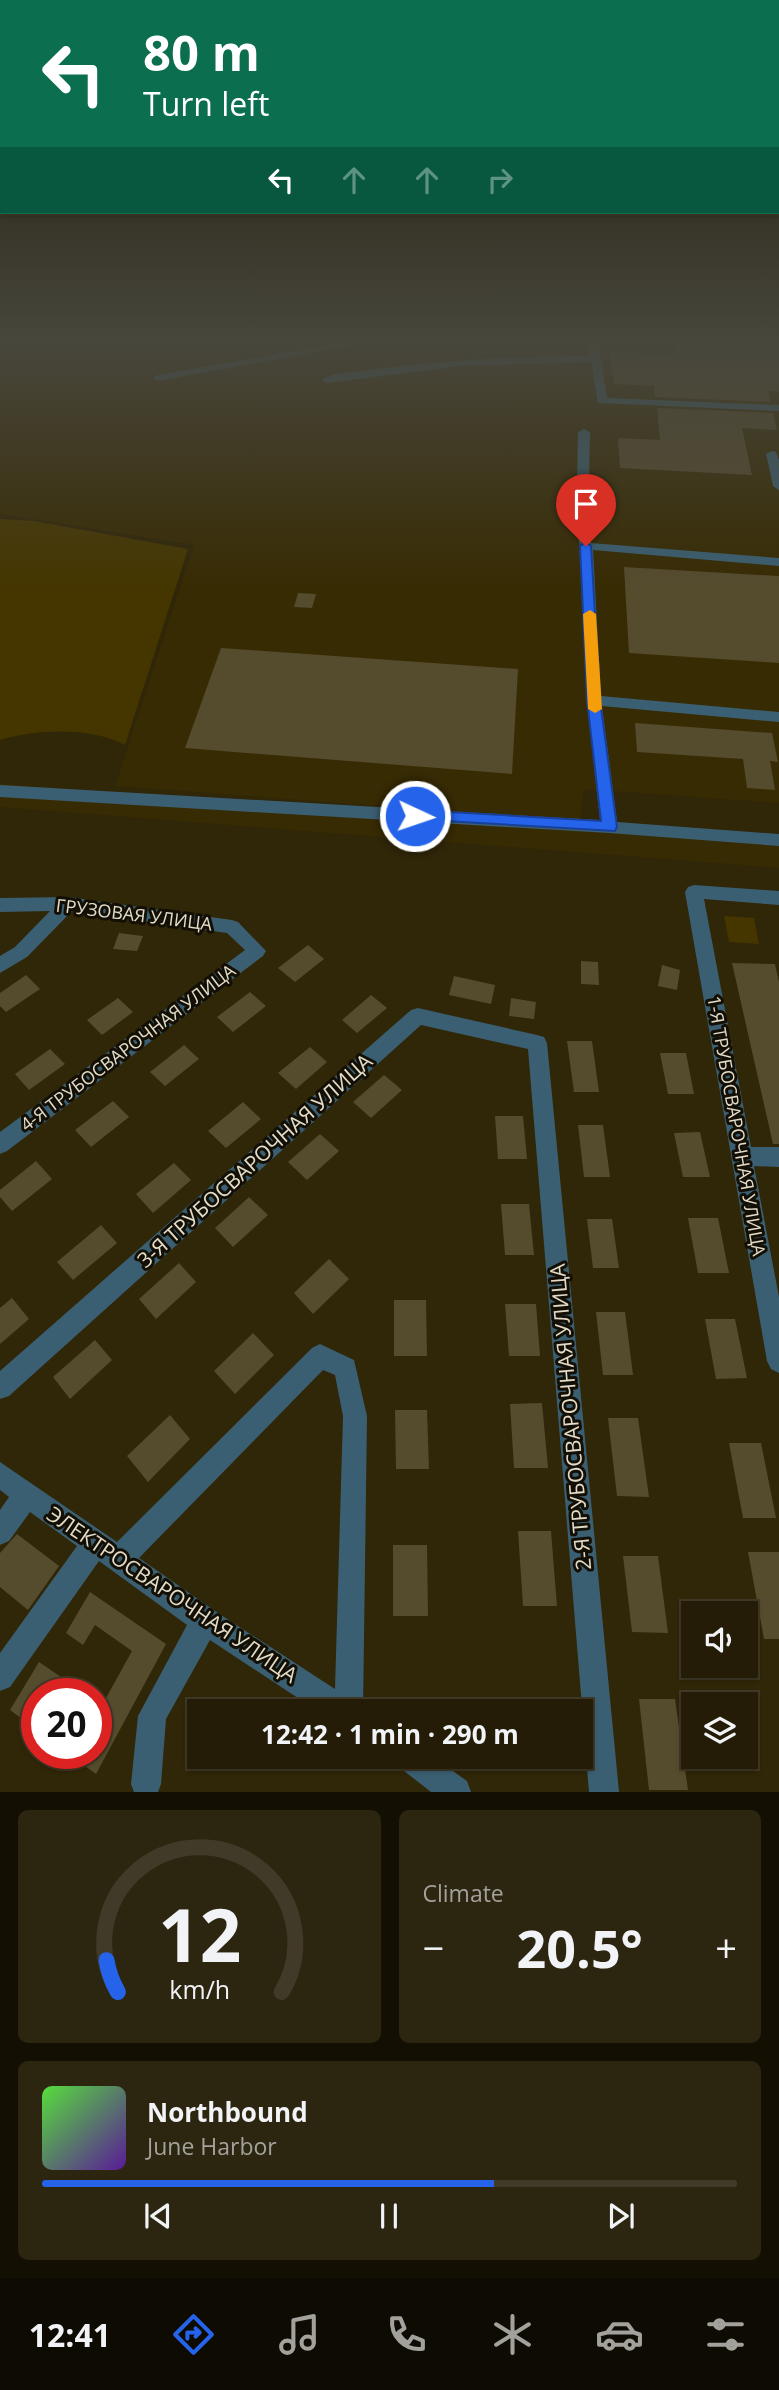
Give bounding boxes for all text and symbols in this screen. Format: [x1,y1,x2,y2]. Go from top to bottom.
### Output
text: 80 m [143,19,260,85]
icon: left [28,28,119,119]
text: Turn left [143,82,269,125]
icon: left [262,161,300,199]
icon: ahead [335,161,373,199]
icon: ahead [408,161,446,199]
icon: right [481,161,519,199]
pin [556,474,616,546]
icon: arrive [567,485,605,523]
position arrow [378,779,452,853]
street label: ГРУЗОВАЯ УЛИЦА [55,893,214,936]
street label: 4-Я ТРУБОСВАРОЧНАЯ УЛИЦА [15,958,240,1136]
street label: 1-Я ТРУБОСВАРОЧНАЯ УЛИЦА [702,994,772,1258]
street label: 3-Я ТРУБОСВАРОЧНАЯ УЛИЦА [131,1047,378,1274]
street label: 2-Я ТРУБОСВАРОЧНАЯ УЛИЦА [543,1262,597,1571]
street label: ЭЛЕКТРОСВАРОЧНАЯ УЛИЦА [42,1500,304,1689]
map controls [681,1601,758,1769]
button: sound [681,1601,758,1678]
speed limit sign: 20 [21,1678,112,1769]
button: layers [681,1692,758,1769]
text: 12:42 · 1 min · 290 m [261,1716,519,1752]
text: Climate [423,1877,504,1909]
text: 12 [158,1885,241,1984]
text: 20.5° [517,1912,643,1983]
text: − [423,1921,444,1973]
text: + [715,1921,737,1973]
text: km/h [169,1972,230,2006]
text: Northbound [147,2094,308,2130]
text: June Harbor [147,2130,277,2162]
icon: previous [139,2197,177,2235]
icon: pause [370,2197,408,2235]
icon: next [602,2197,640,2235]
icon: directions [169,2310,218,2359]
icon: music [275,2310,324,2359]
icon: phone [382,2310,431,2359]
icon: climate [488,2310,537,2359]
icon: car [595,2310,644,2359]
icon: filters [701,2310,750,2359]
text: 12:41 [29,2313,111,2356]

